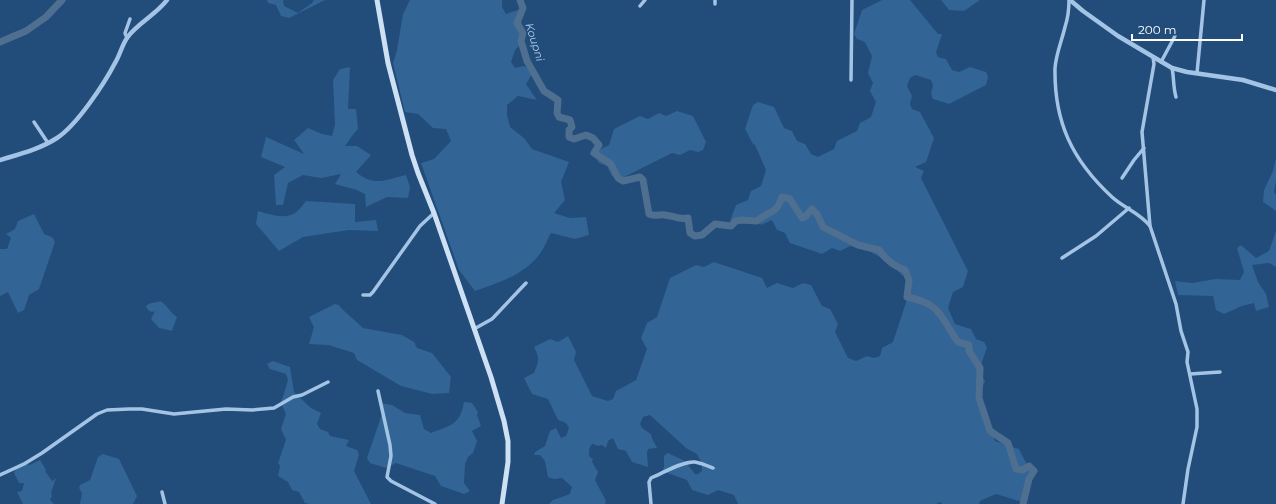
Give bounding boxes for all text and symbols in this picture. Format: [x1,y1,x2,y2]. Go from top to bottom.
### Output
scale bar [1132,16,1242,42]
water label: Koupni [523,21,548,63]
text: 200 m [1138,22,1177,37]

